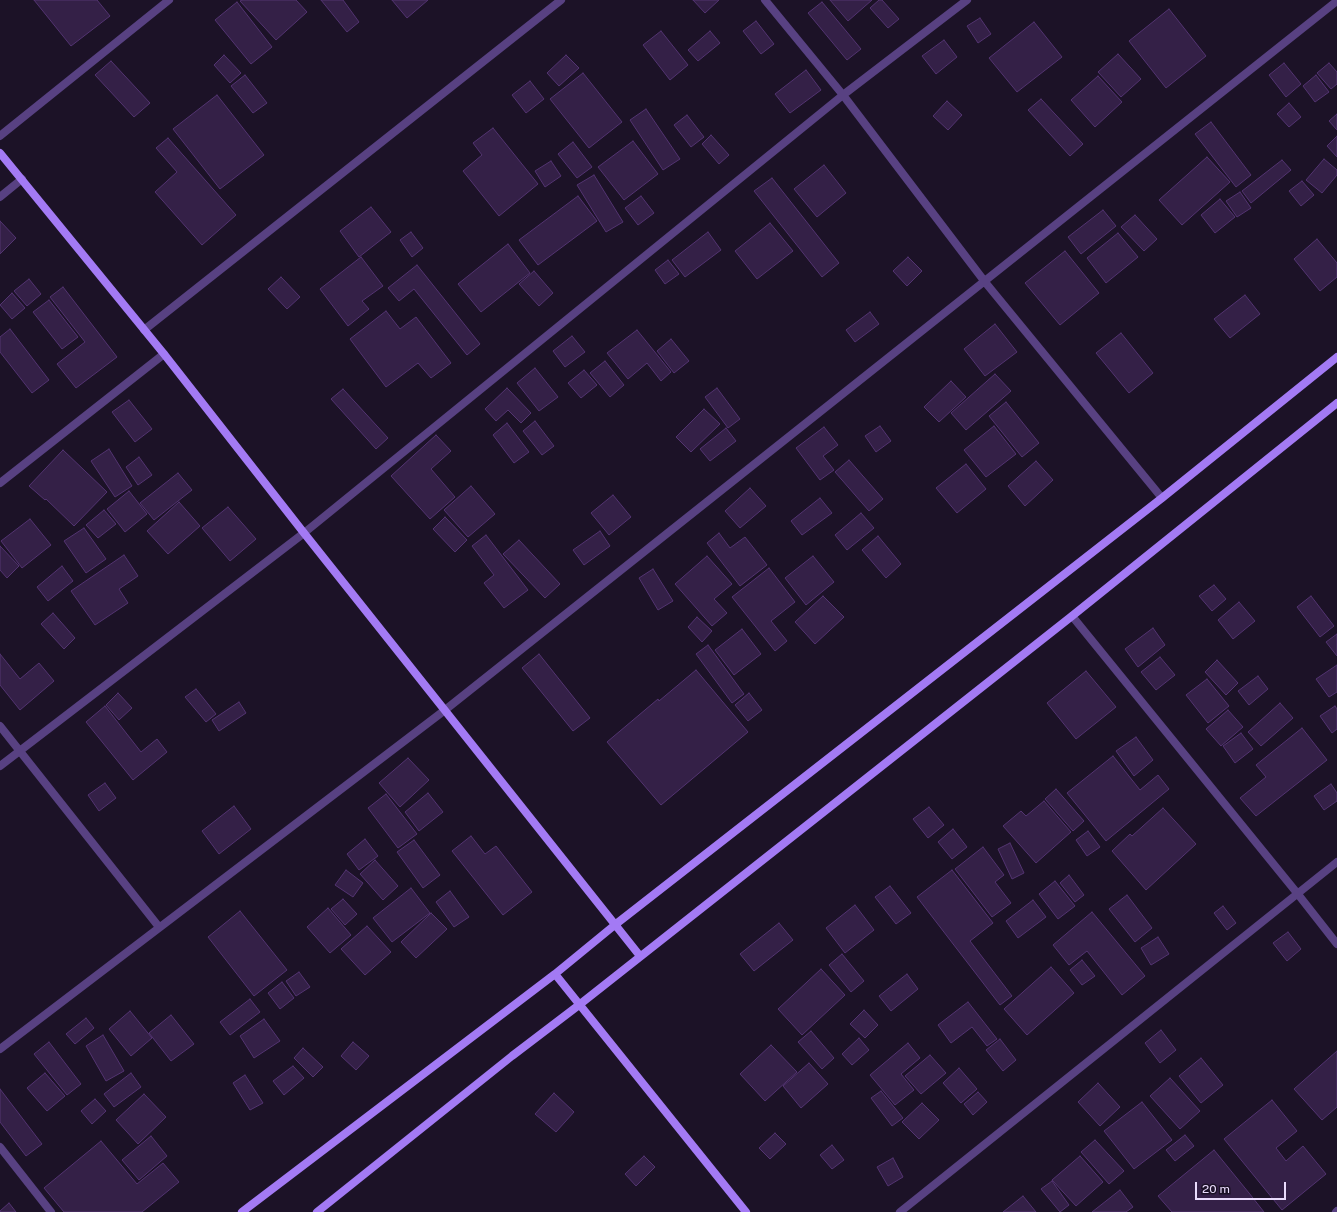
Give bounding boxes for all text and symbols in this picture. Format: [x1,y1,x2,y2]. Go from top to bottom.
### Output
scale bar [1197,1174,1288,1200]
text: 20 m [1202,1182,1230,1196]

